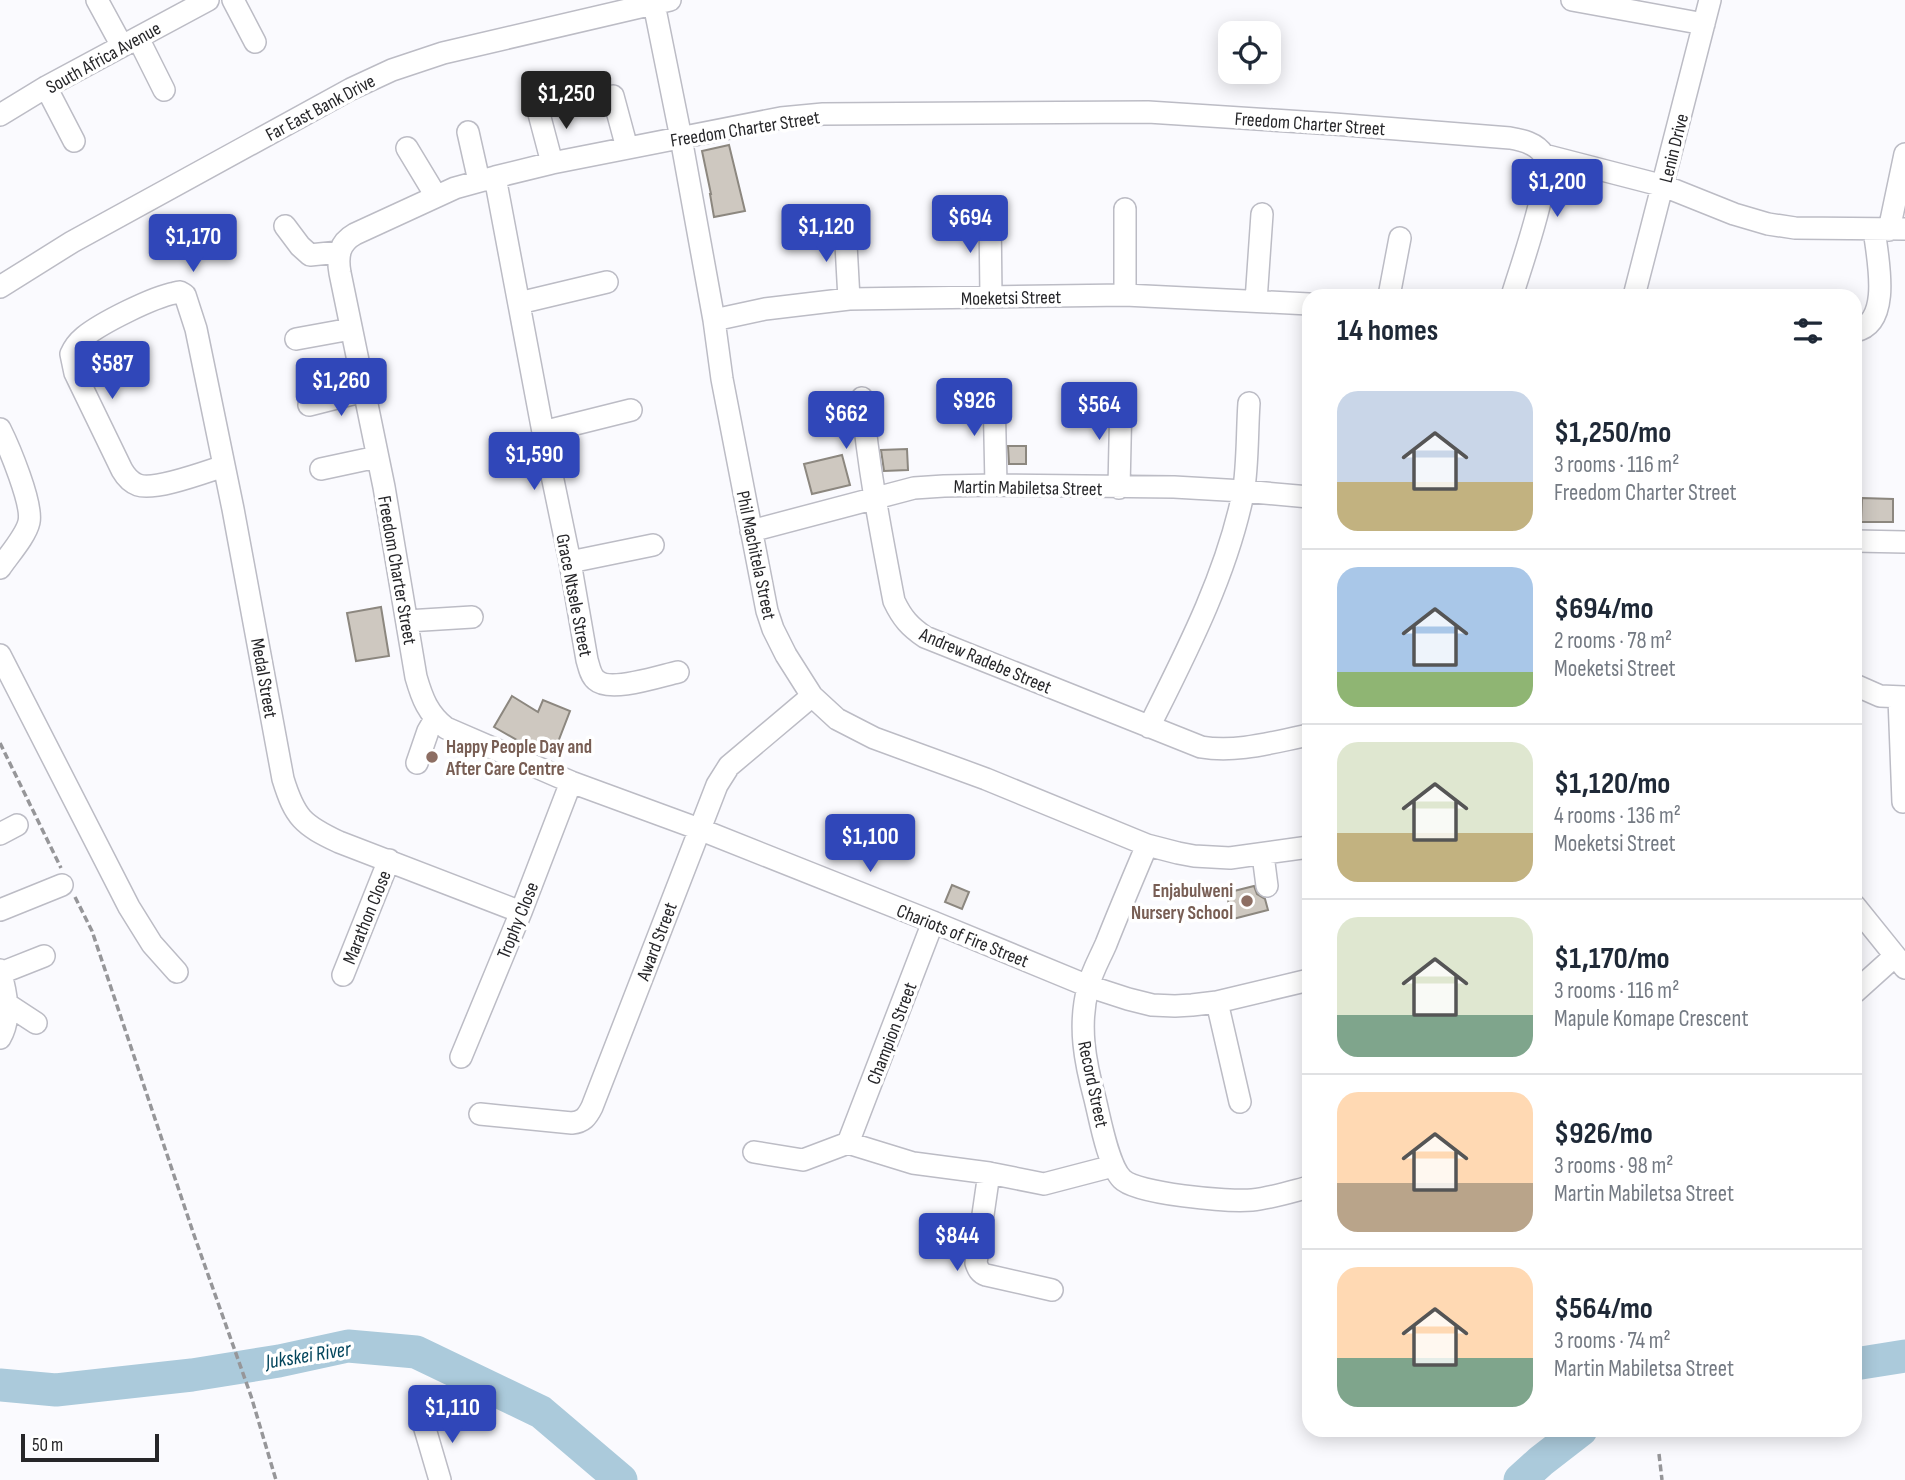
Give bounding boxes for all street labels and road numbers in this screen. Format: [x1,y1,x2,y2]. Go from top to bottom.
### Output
street label: South Africa Avenue [42,17,165,99]
street label: Far East Bank Drive [262,70,379,147]
street label: Freedom Charter Street [669,106,822,153]
street label: Freedom Charter Street [1234,108,1386,141]
street label: Lenin Drive [1655,111,1694,185]
street label: Moeketsi Street [961,286,1062,311]
street label: Martin Mabiletsa Street [953,476,1103,501]
street label: Phil Machitela Street [731,489,780,622]
street label: Freedom Charter Street [372,494,421,647]
street label: Grace Ntsele Street [550,532,597,659]
street label: Andrew Radebe Street [915,623,1055,700]
street label: Medal Street [245,636,282,720]
street label: Marathon Close [338,867,397,968]
street label: Trophy Close [493,879,544,962]
street label: Award Street [632,899,683,985]
street label: Chariots of Fire Street [893,899,1032,973]
street label: Champion Street [862,979,922,1088]
street label: Record Street [1072,1039,1113,1130]

